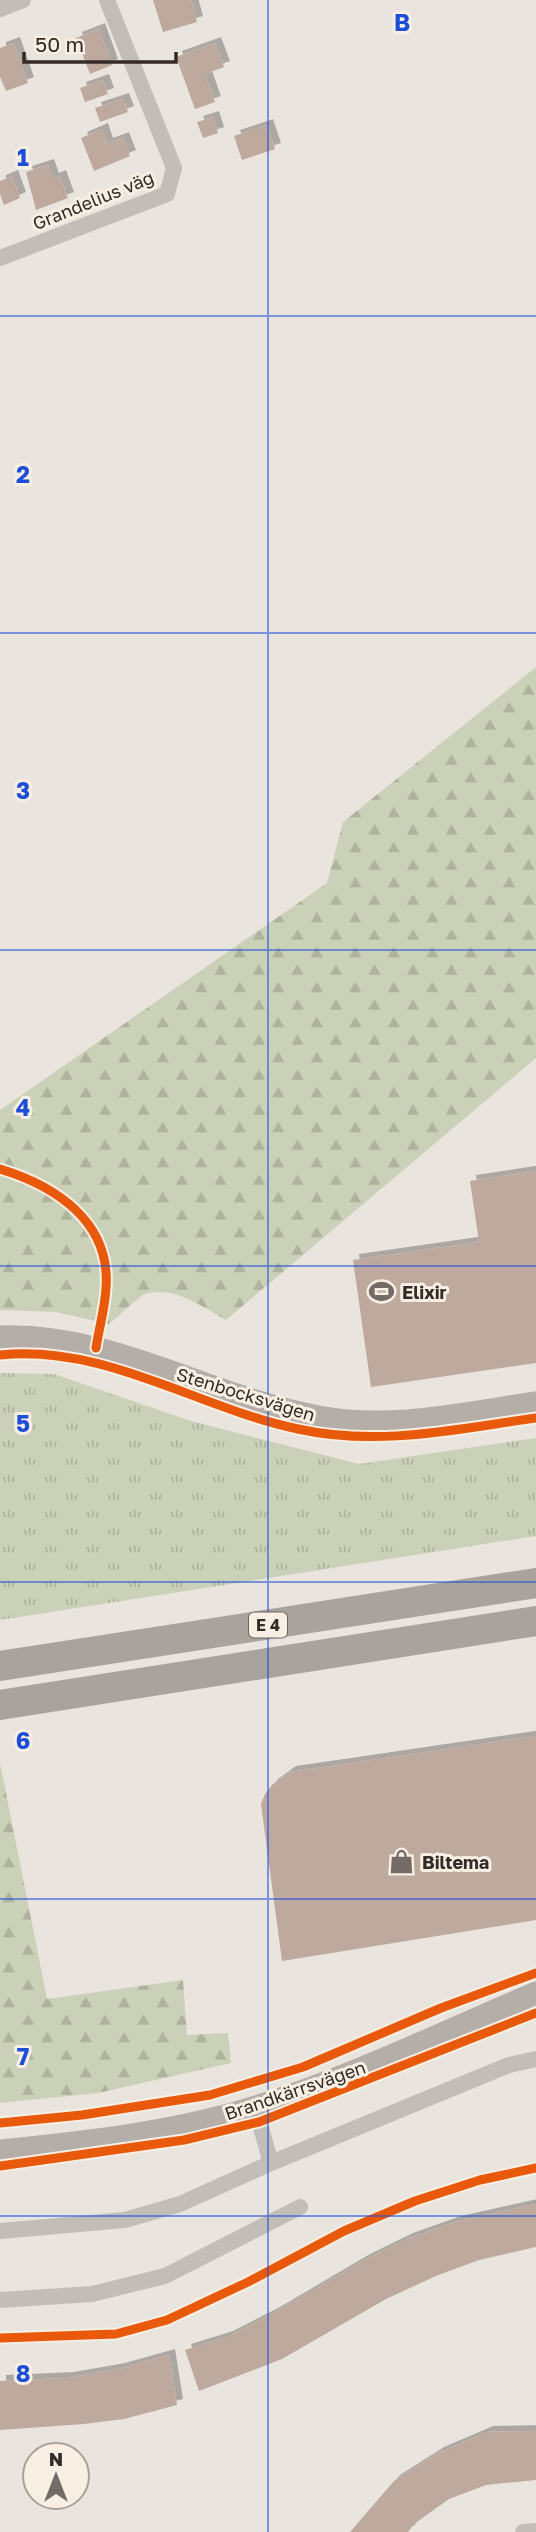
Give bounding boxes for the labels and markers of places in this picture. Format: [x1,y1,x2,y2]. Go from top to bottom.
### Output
sports icon: Elixir [368,1278,396,1306]
place label: Elixir [402,1281,447,1303]
shop icon: Biltema [388,1848,416,1876]
place label: Biltema [422,1851,489,1873]

